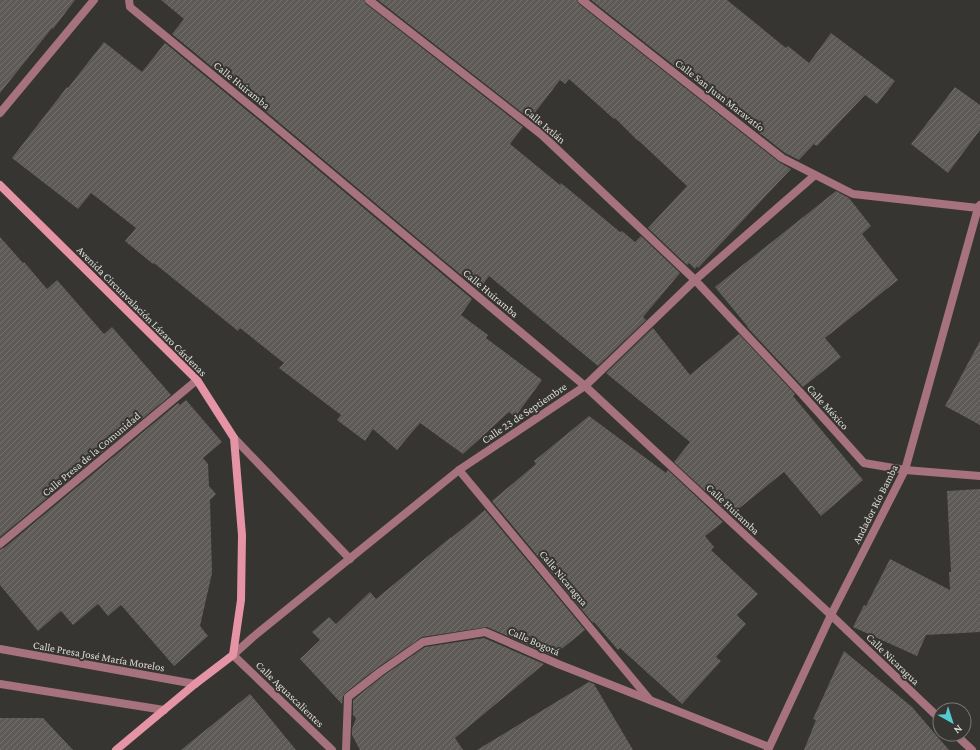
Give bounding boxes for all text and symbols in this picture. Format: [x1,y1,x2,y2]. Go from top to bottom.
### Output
street label: Calle San Juan Maravatío [672,57,767,135]
street label: Calle Huiramba [212,59,272,111]
street label: Calle Ixtlán [522,104,568,146]
street label: Avenida Circunvalación Lázaro Cárdenas [75,244,209,378]
street label: Calle Huiramba [461,266,521,320]
street label: Calle 23 de Septiembre [479,380,569,447]
street label: Calle México [805,382,852,432]
street label: Calle Presa de la Comunidad [39,409,143,499]
street label: Andador Río Bamba [850,462,900,546]
street label: Calle Huiramba [704,481,762,537]
street label: Calle Nicaragua [536,548,591,609]
street label: Calle Bogotá [506,624,562,659]
street label: Calle Nicaragua [863,631,922,688]
street label: Calle Presa José María Morelos [32,638,166,674]
street label: Calle Aguascalientes [253,658,326,730]
north arrow [932,702,972,742]
text: N [951,723,965,737]

